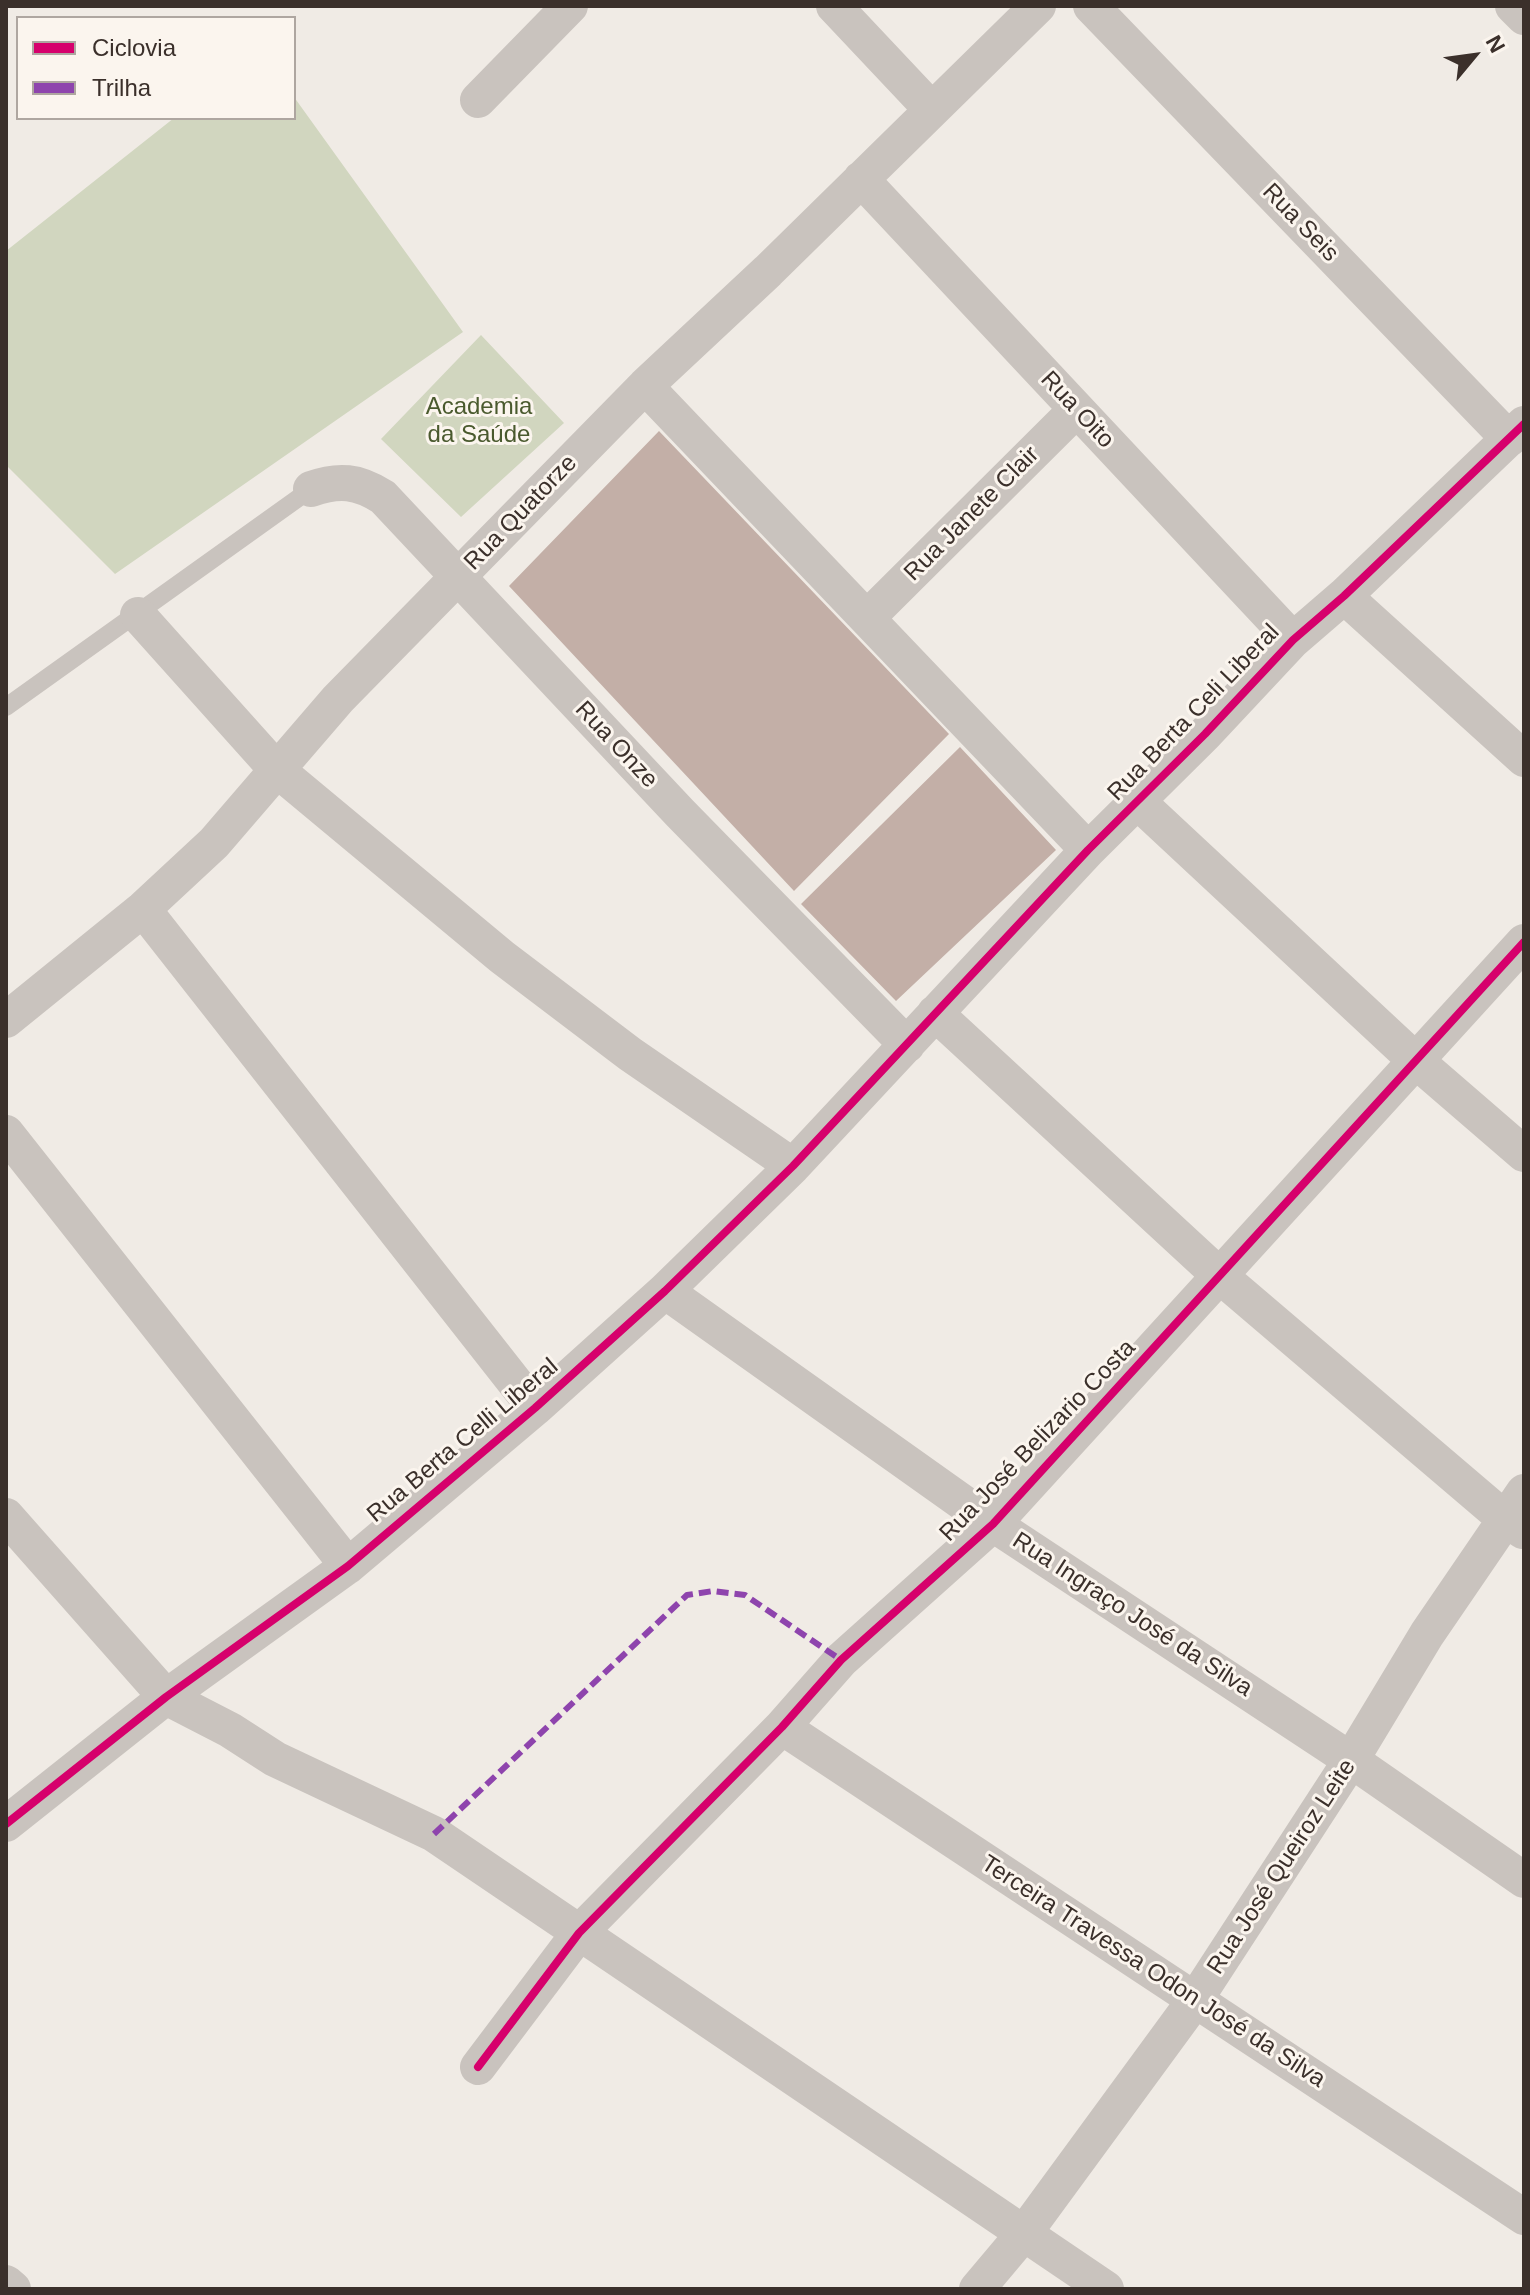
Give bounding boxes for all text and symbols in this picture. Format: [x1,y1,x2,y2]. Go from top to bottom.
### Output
legend [16,16,296,120]
north arrow [1434,16,1514,96]
text: N [1481,31,1510,57]
text: Ciclovia [92,34,176,61]
text: Trilha [92,74,151,101]
street label: Rua Seis [1256,178,1344,268]
street label: Rua Oito [1034,366,1120,454]
park label: Academia da Saúde [426,393,532,449]
street label: Rua Janete Clair [899,441,1045,587]
street label: Rua Quatorze [459,449,583,577]
street label: Rua Berta Celi Liberal [1102,619,1286,807]
street label: Rua Onze [569,696,663,794]
street label: Rua José Belizario Costa [934,1334,1142,1548]
street label: Rua Berta Celli Liberal [362,1353,564,1529]
street label: Rua Ingraço José da Silva [1007,1527,1257,1703]
street label: Rua José Queiroz Leite [1202,1754,1362,1980]
street label: Terceira Travessa Odon José da Silva [975,1850,1331,2094]

